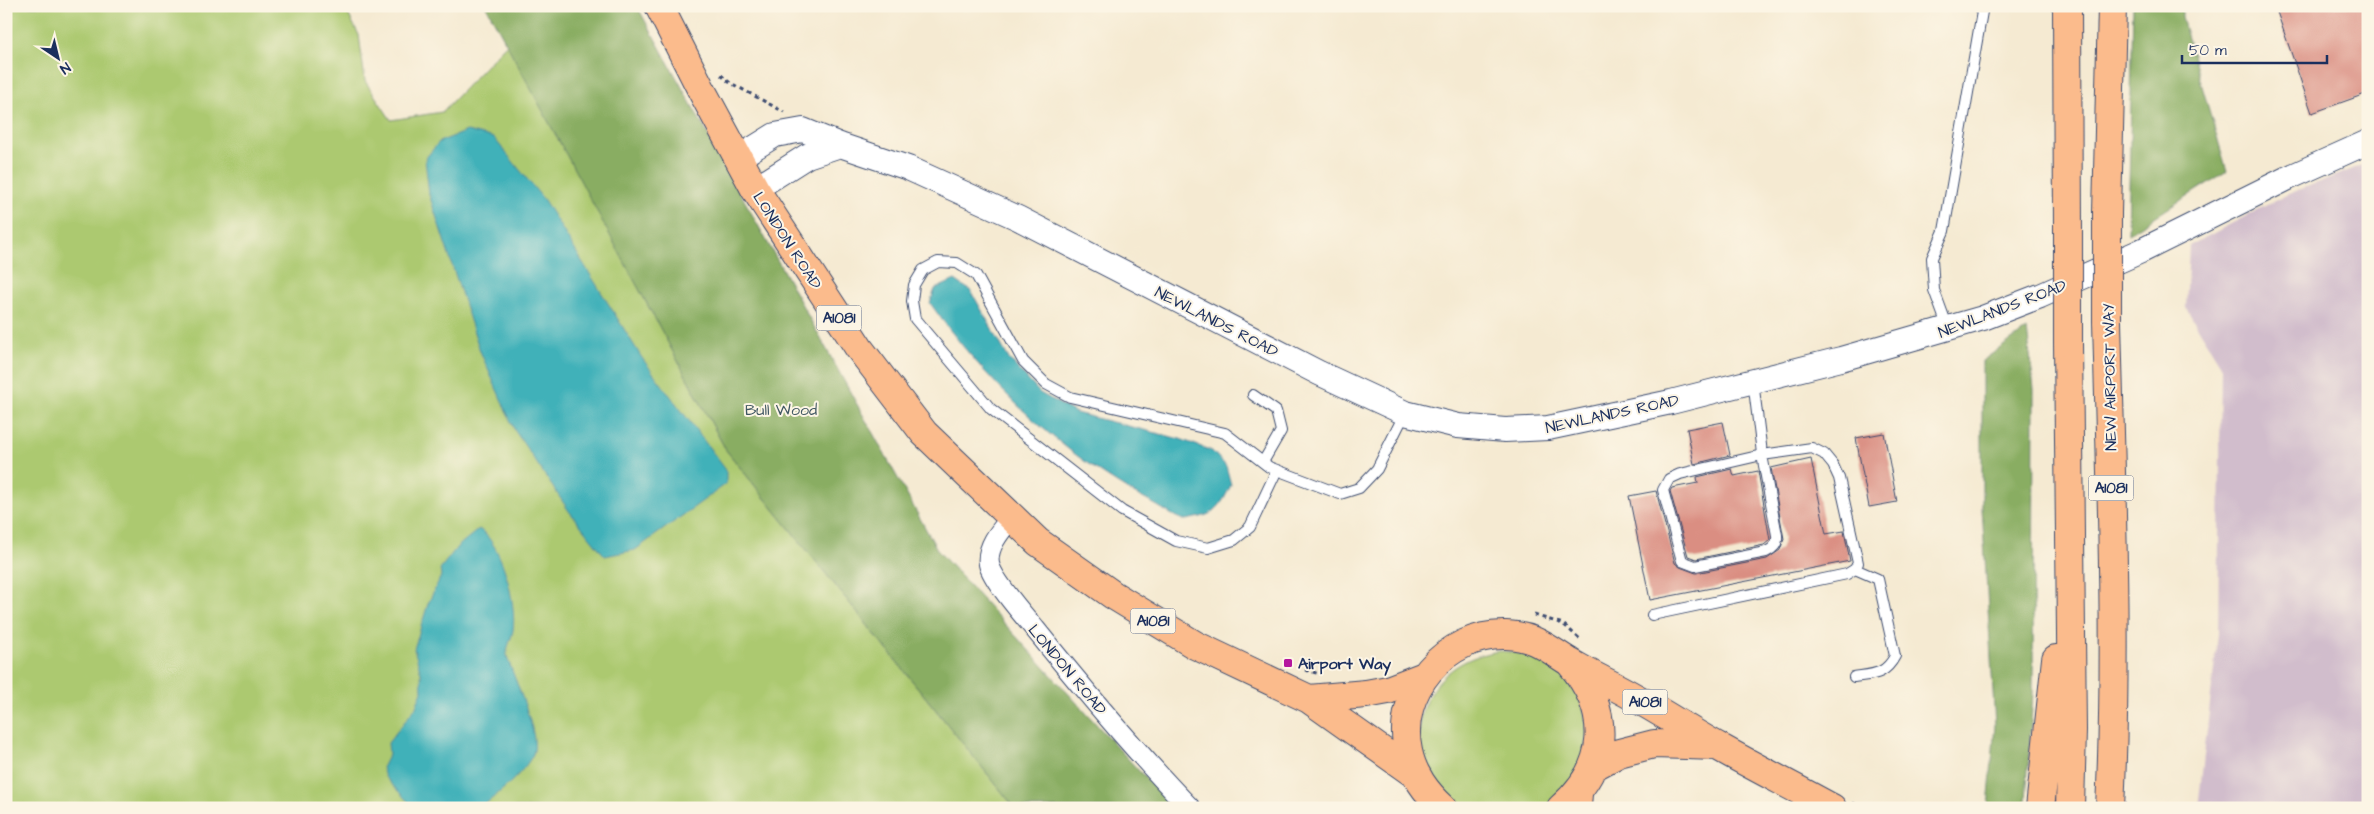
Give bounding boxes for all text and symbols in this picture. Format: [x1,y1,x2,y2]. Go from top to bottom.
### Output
north arrow [32,32,82,82]
scale bar [2182,32,2326,64]
text: 50 m [2189,40,2227,61]
text: N [55,57,74,79]
street label: LONDON ROAD [747,188,827,294]
street label: NEWLANDS ROAD [1935,274,2070,344]
street label: NEWLANDS ROAD [1151,281,1282,362]
street label: NEW AIRPORT WAY [2098,303,2122,451]
road number: A1081 [816,306,862,330]
street label: NEWLANDS ROAD [1544,389,1681,439]
park label: Bull Wood [745,399,817,421]
road number: A1081 [2088,476,2134,500]
road number: A1081 [1130,608,1176,634]
street label: LONDON ROAD [1023,620,1112,720]
place label: Airport Way [1298,653,1391,676]
marker: Airport Way [1282,657,1294,669]
road number: A1081 [1622,690,1668,714]

